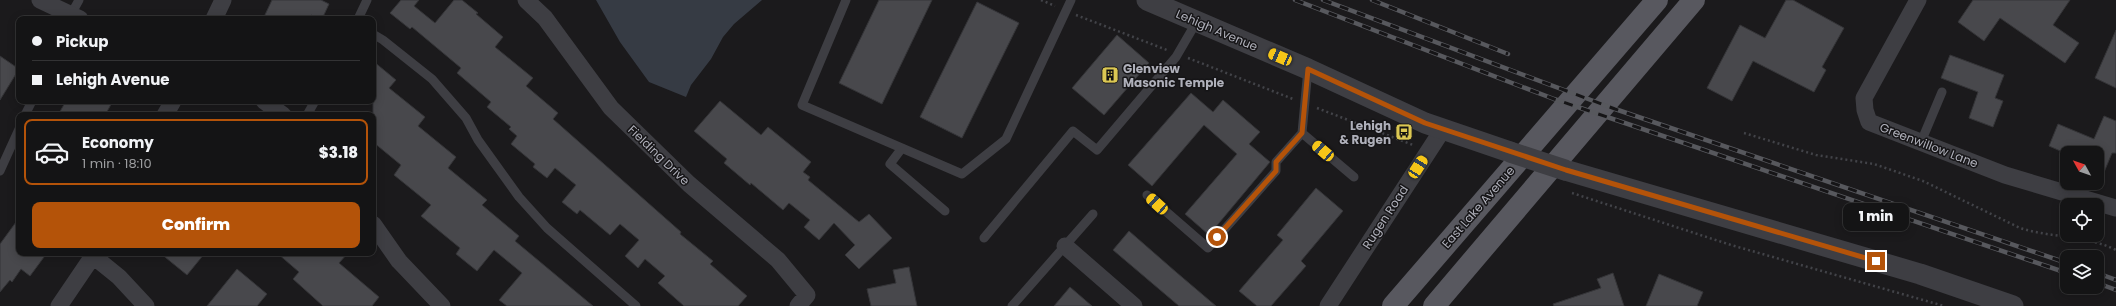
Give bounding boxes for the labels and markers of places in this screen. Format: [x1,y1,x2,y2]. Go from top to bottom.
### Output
place label: Glenview Masonic Temple [1123,60,1225,91]
building icon: Glenview Masonic Temple [1100,65,1120,85]
place label: Lehigh & Rugen [1339,117,1391,148]
bus stop icon: Lehigh & Rugen [1394,122,1414,142]

